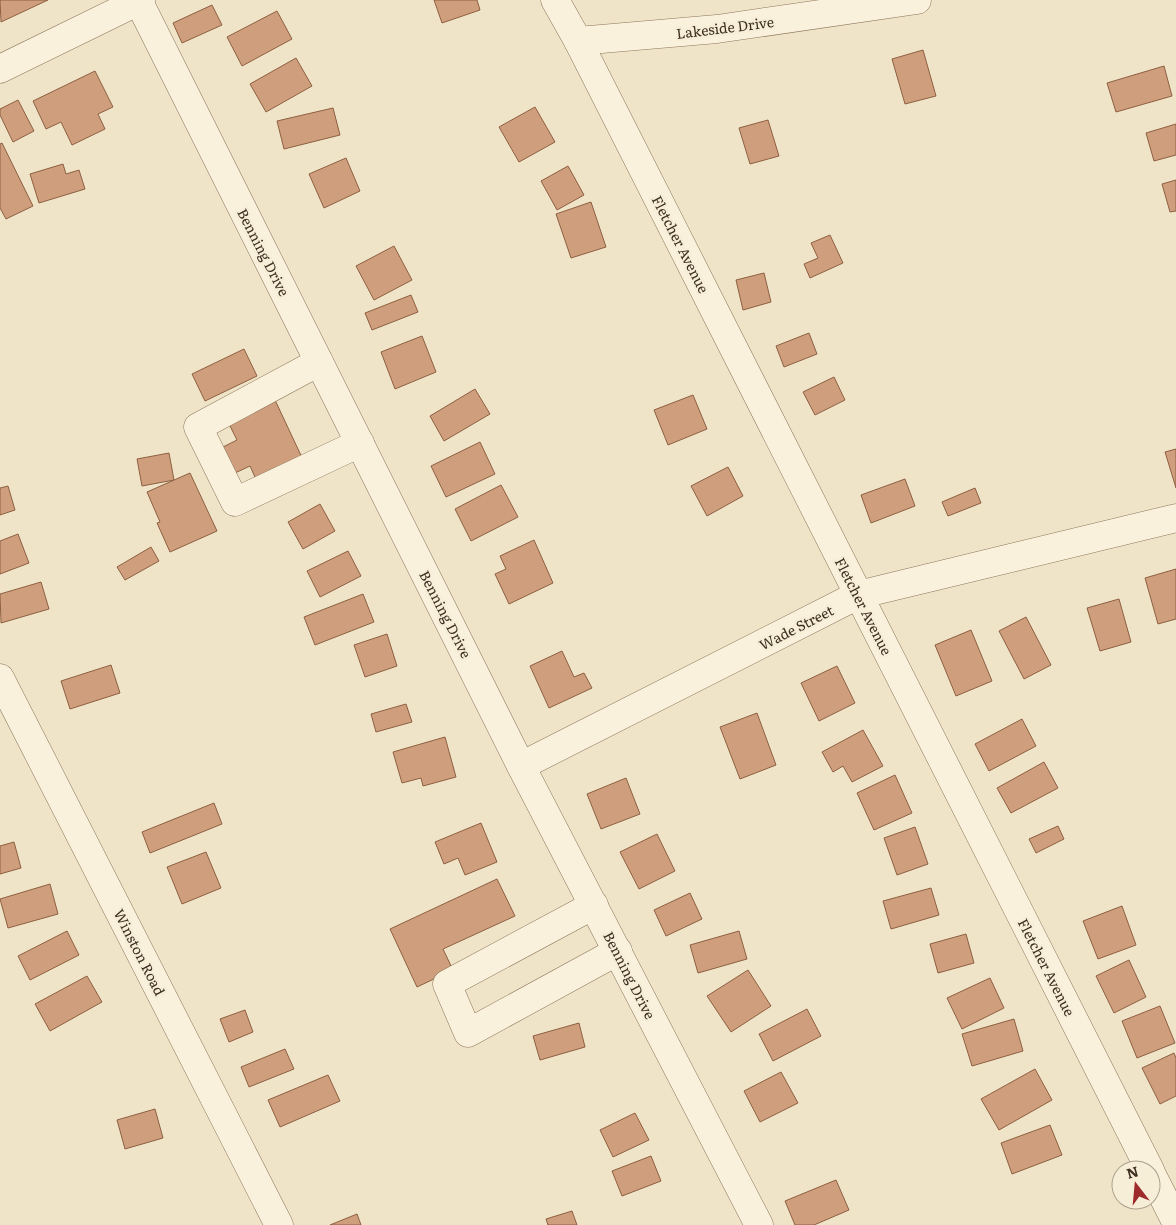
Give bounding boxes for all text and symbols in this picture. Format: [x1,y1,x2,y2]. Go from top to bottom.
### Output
street label: Lakeside Drive [675,11,775,43]
street label: Fletcher Avenue [648,192,714,296]
street label: Benning Drive [233,205,295,299]
street label: Fletcher Avenue [831,554,897,658]
street label: Benning Drive [415,567,477,661]
street label: Wade Street [755,600,837,654]
street label: Winston Road [110,905,171,999]
street label: Fletcher Avenue [1014,915,1080,1019]
street label: Benning Drive [599,928,661,1022]
north arrow [1111,1160,1161,1210]
text: N [1124,1160,1141,1183]

